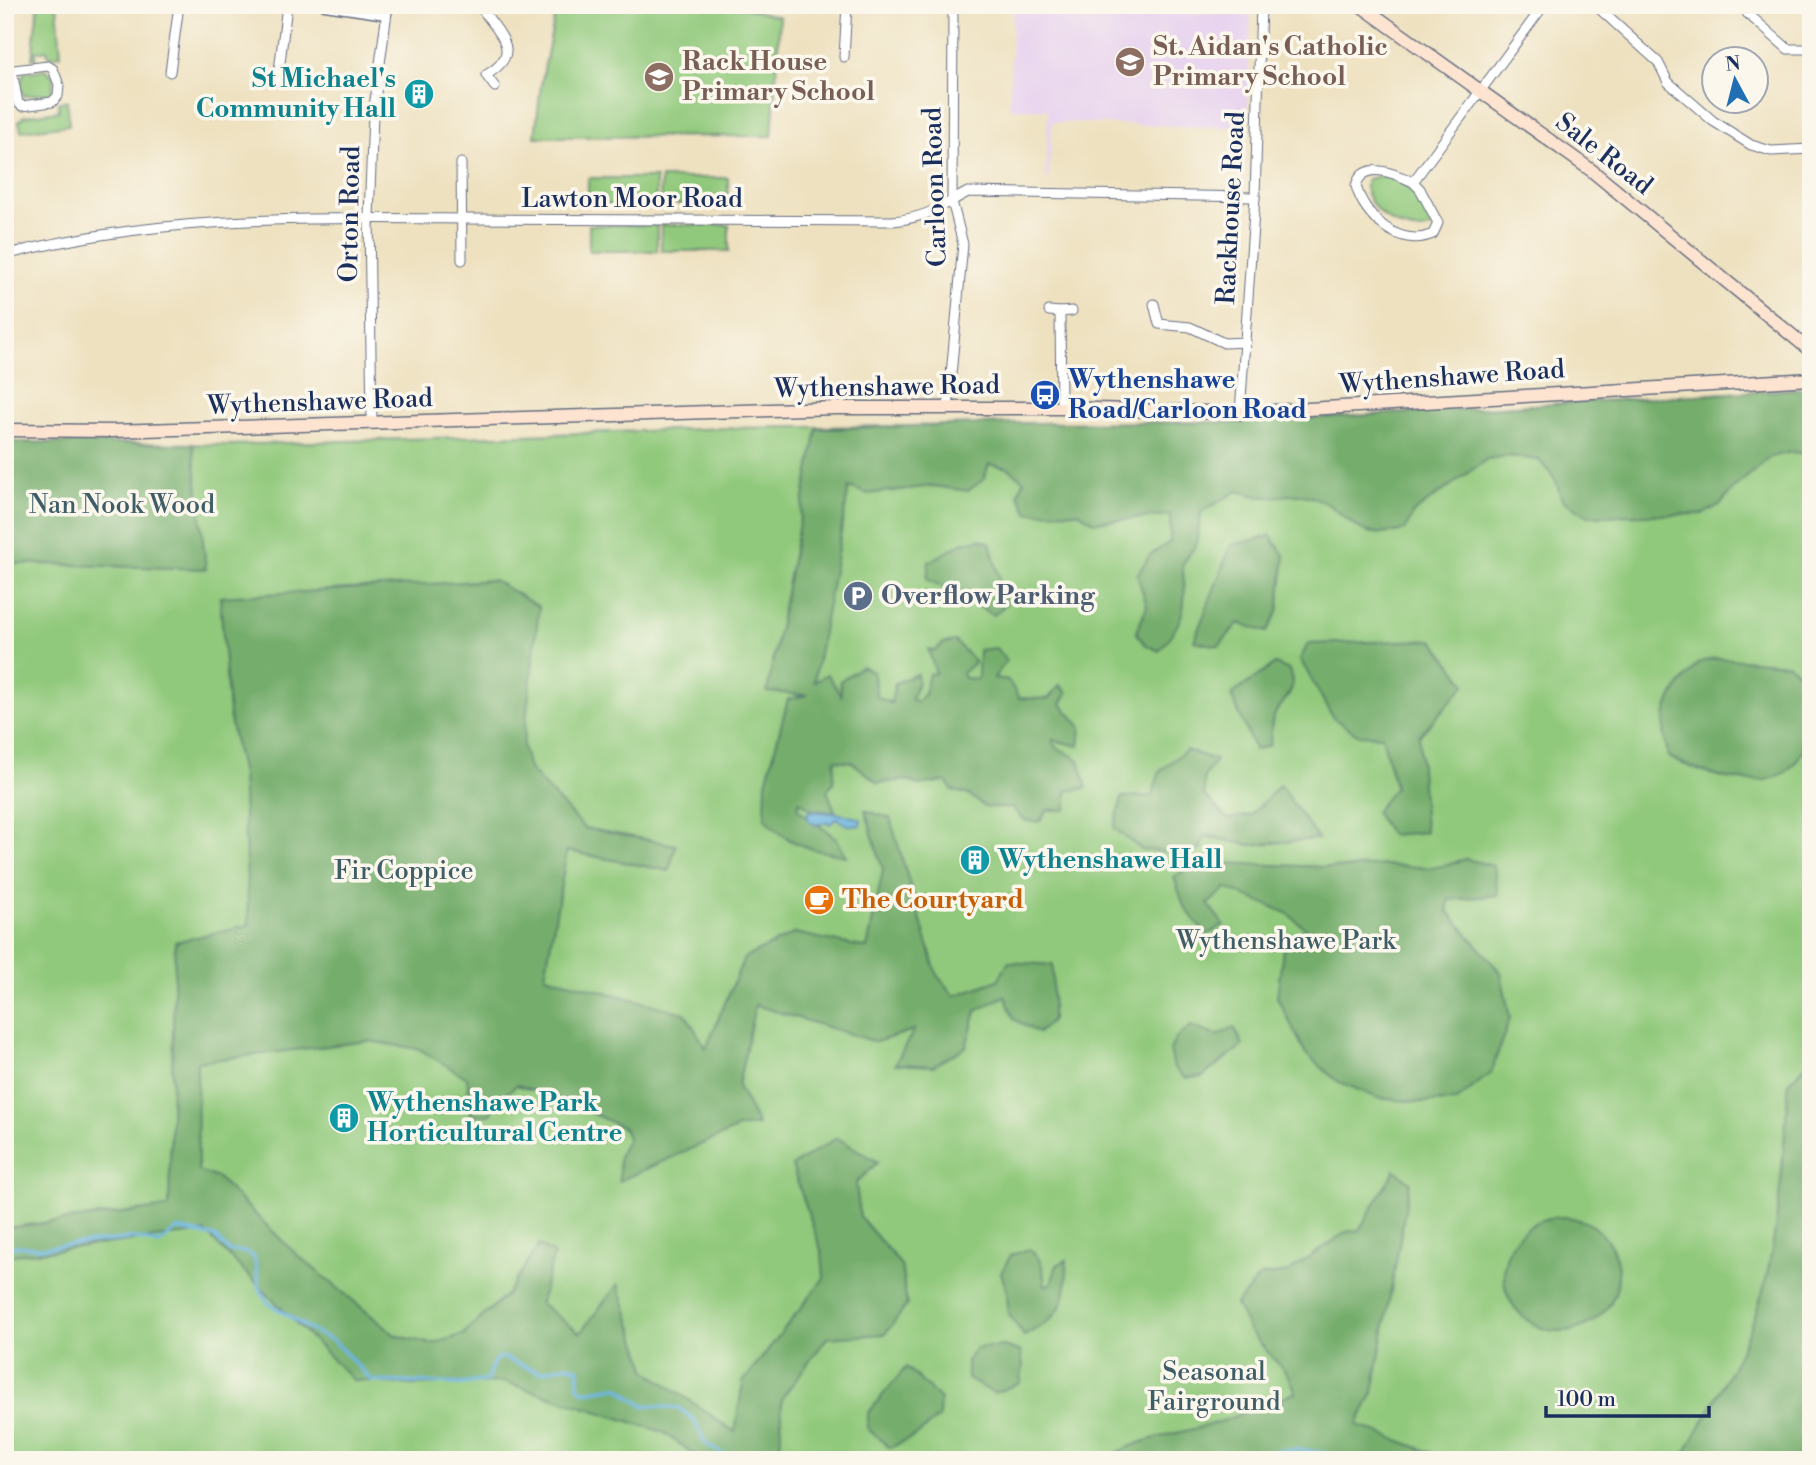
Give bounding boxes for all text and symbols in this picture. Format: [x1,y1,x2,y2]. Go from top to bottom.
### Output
place label: St. Aidan's Catholic Primary School [1153,31,1388,93]
school or university icon: St. Aidan's Catholic Primary School [1113,45,1147,79]
place label: Rack House Primary School [682,46,875,108]
north arrow [1700,46,1770,116]
text: N [1724,51,1742,77]
school or university icon: Rack House Primary School [642,60,676,94]
place label: St Michael's Community Hall [196,63,396,125]
building icon: St Michael's Community Hall [402,77,436,111]
street label: Carloon Road [916,106,954,267]
street label: Sale Road [1549,106,1659,202]
street label: Rackhouse Road [1210,110,1252,305]
street label: Orton Road [333,145,367,283]
street label: Lawton Moor Road [521,183,743,215]
street label: Wythenshawe Road [1337,353,1566,401]
place label: Wythenshawe Road/Carloon Road [1067,364,1307,426]
street label: Wythenshawe Road [773,369,1000,405]
bus stop icon: Wythenshawe Road/Carloon Road [1028,378,1062,412]
street label: Wythenshawe Road [206,382,434,422]
park label: Nan Nook Wood [29,489,215,521]
parking icon: Overflow Parking [841,579,875,613]
place label: Overflow Parking [881,580,1096,612]
building icon: Wythenshawe Hall [958,843,992,877]
place label: Wythenshawe Hall [997,844,1223,876]
park label: Fir Coppice [334,855,474,887]
cafe icon: The Courtyard [802,883,836,917]
place label: The Courtyard [842,884,1024,916]
park label: Wythenshawe Park [1175,925,1397,957]
place label: Wythenshawe Park Horticultural Centre [366,1087,623,1149]
building icon: Wythenshawe Park Horticultural Centre [327,1101,361,1135]
park label: Seasonal Fairground [1148,1356,1281,1418]
scale bar [1546,1374,1709,1418]
text: 100 m [1557,1387,1616,1413]

